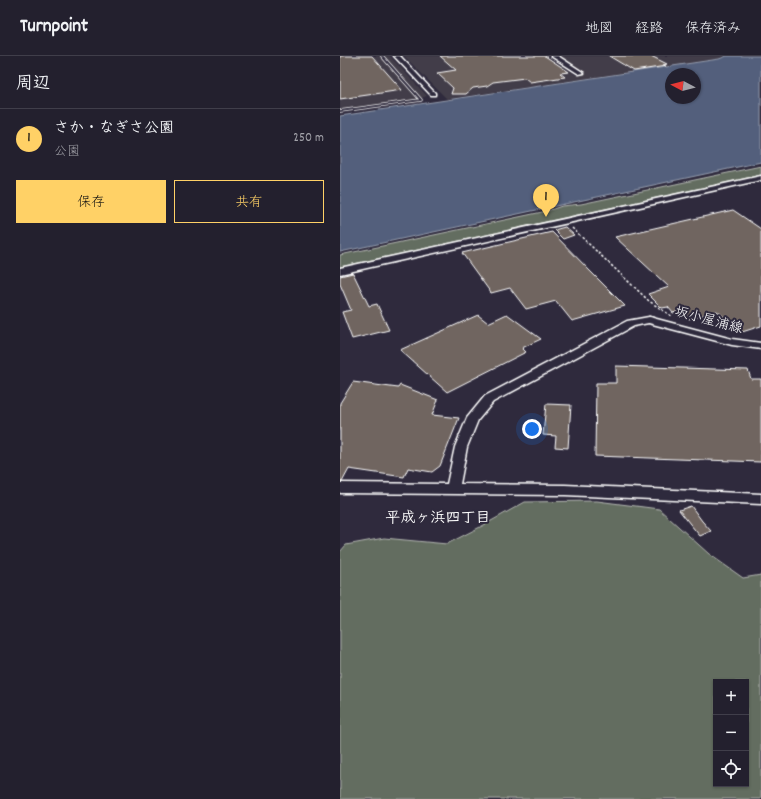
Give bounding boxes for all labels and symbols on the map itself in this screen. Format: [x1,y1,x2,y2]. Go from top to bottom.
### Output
north arrow [665,68,701,104]
pin: 1 [533,184,559,217]
street label: 坂小屋浦線 [672,302,745,340]
your location [522,419,542,439]
district label: 平成ヶ浜四丁目 [385,508,491,530]

